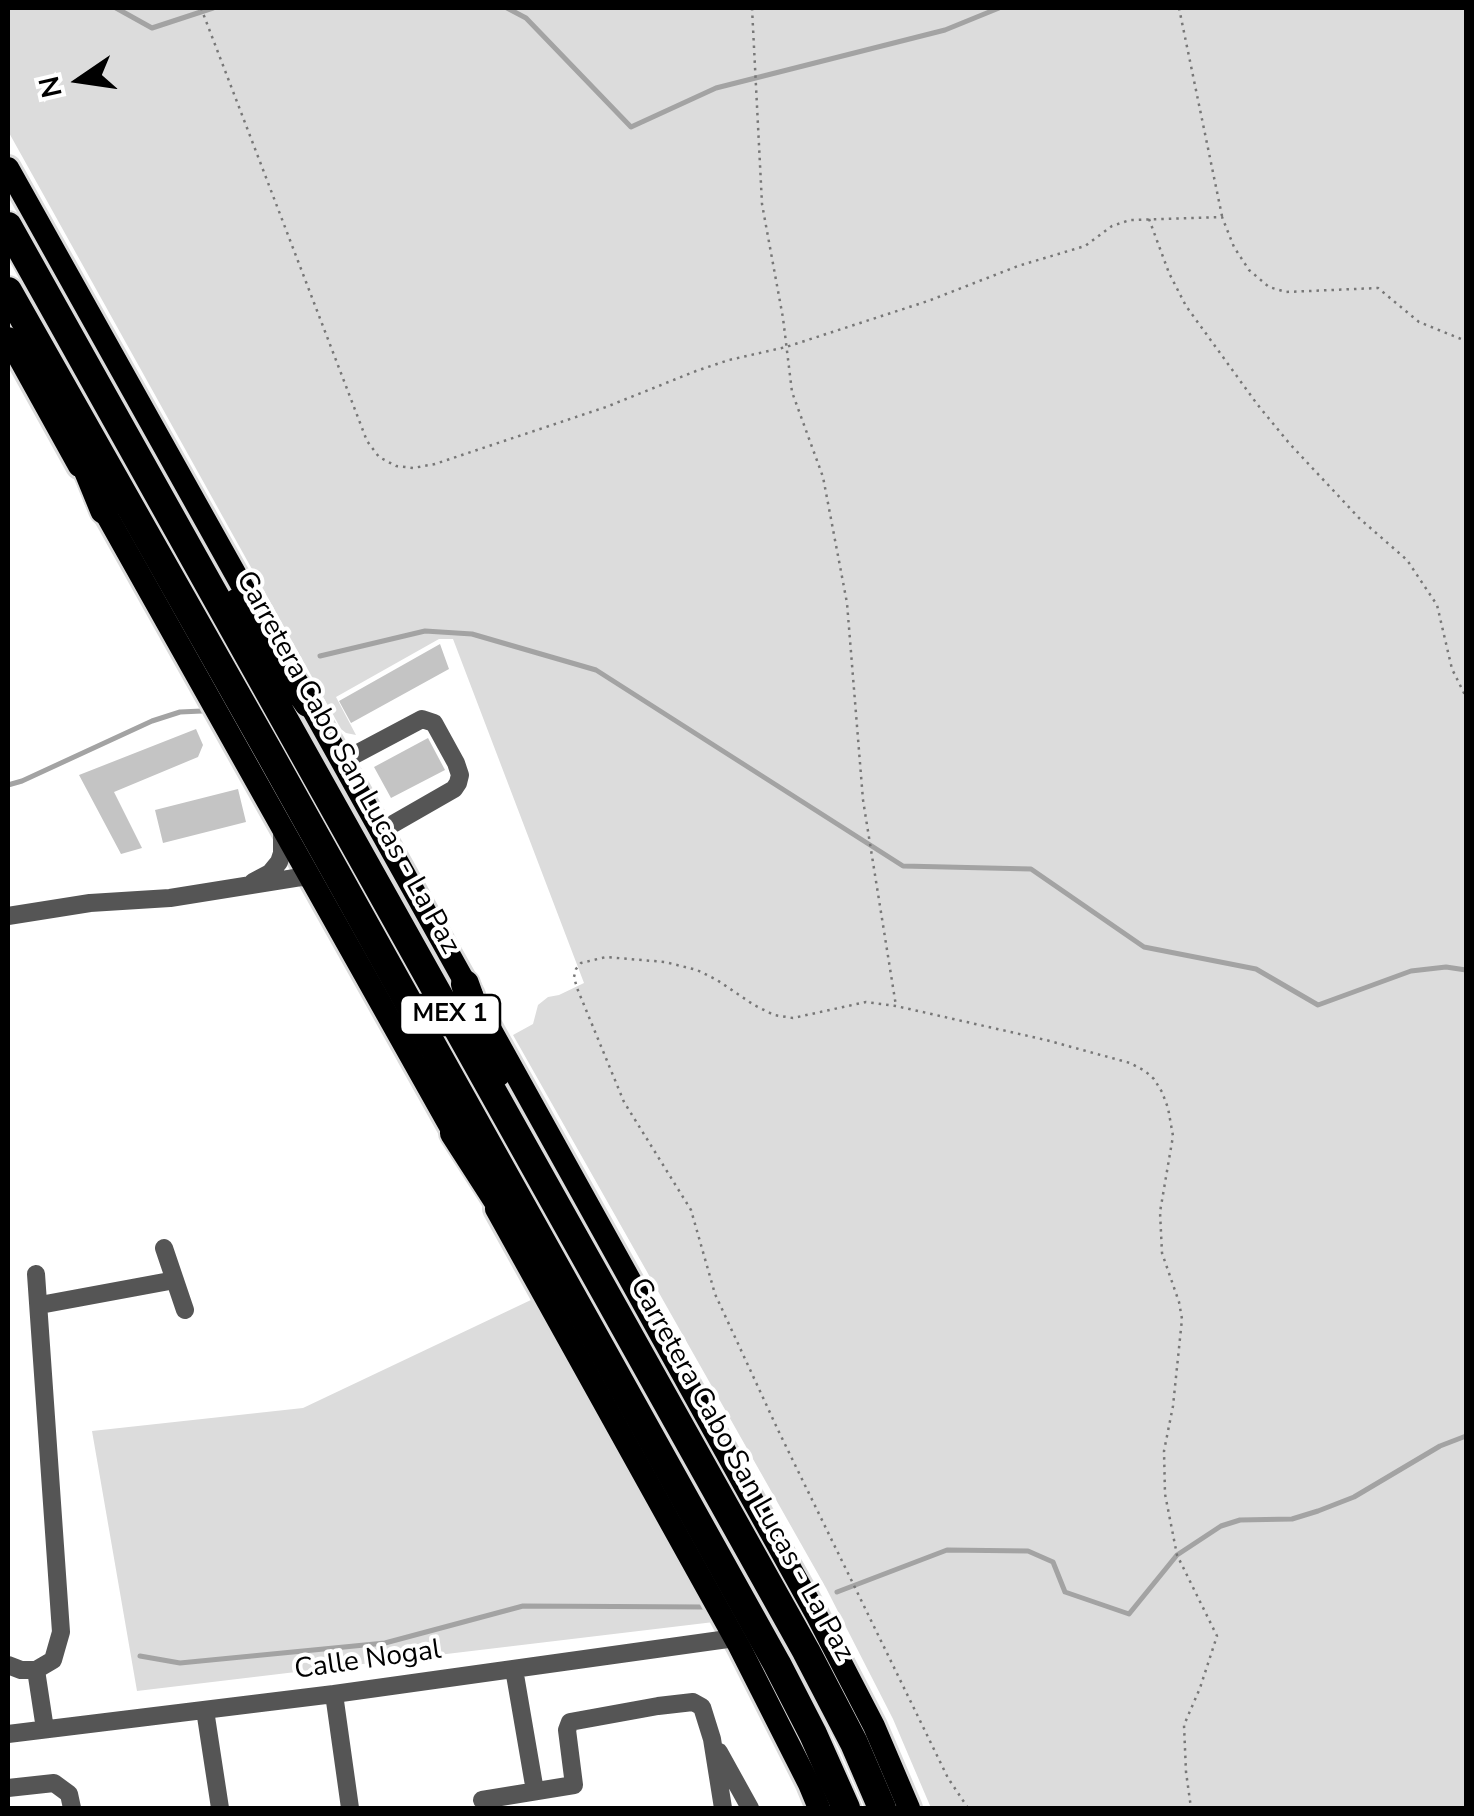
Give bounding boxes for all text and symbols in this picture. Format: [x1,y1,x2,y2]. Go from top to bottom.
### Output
north arrow [30,30,130,130]
text: N [30,72,72,101]
street label: Carretera Cabo San Lucas - La Paz [228,566,466,960]
road number: MEX 1 [400,995,500,1035]
street label: Carretera Cabo San Lucas - La Paz [622,1273,860,1667]
street label: Calle Nogal [293,1634,443,1688]

